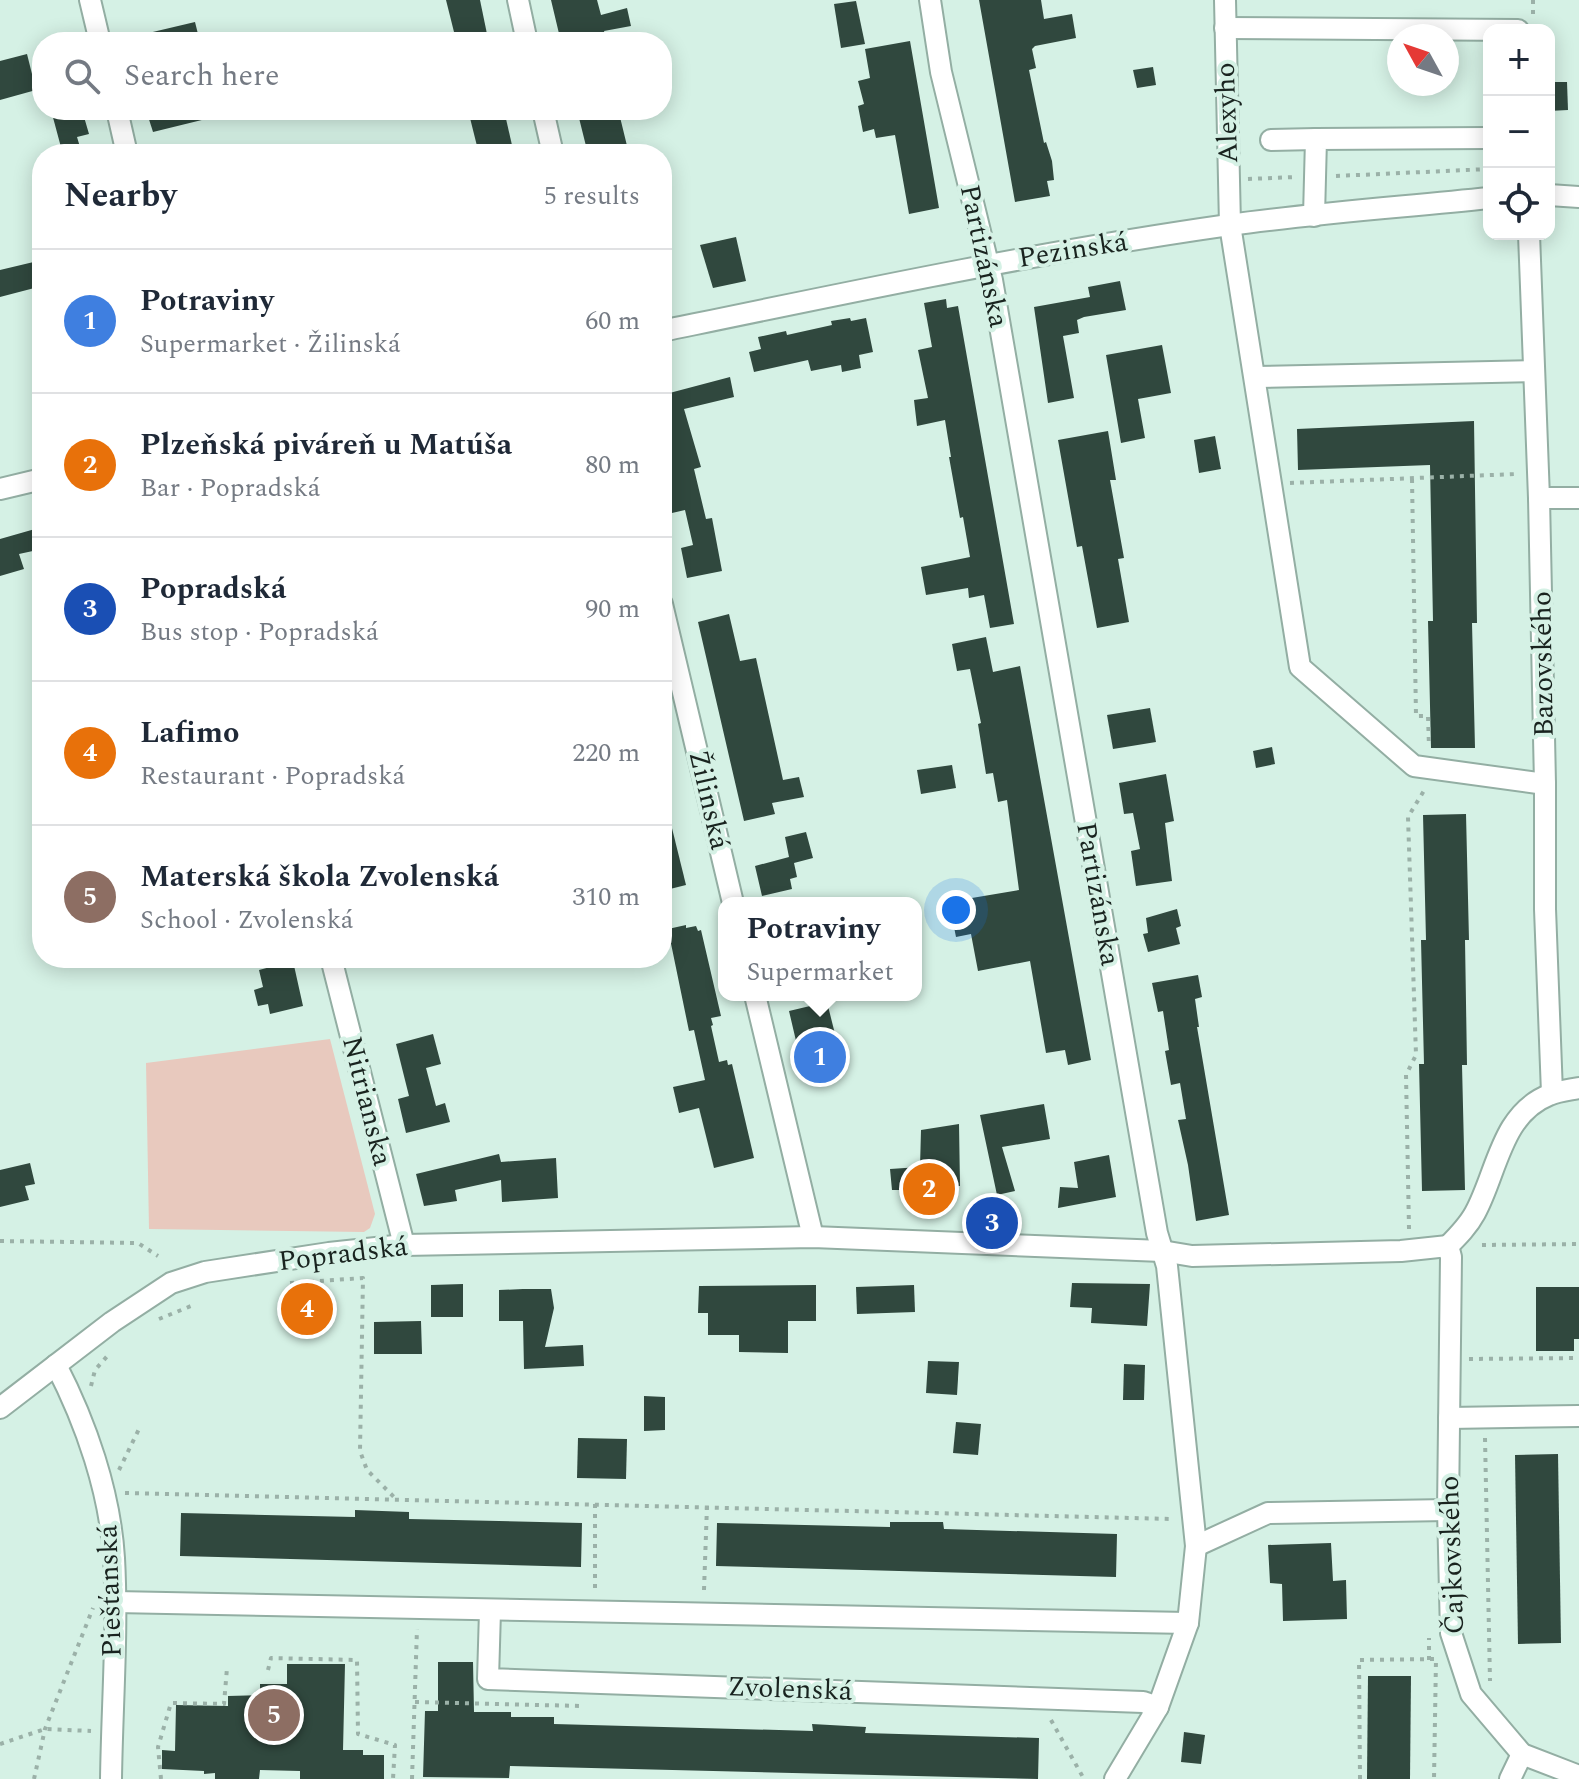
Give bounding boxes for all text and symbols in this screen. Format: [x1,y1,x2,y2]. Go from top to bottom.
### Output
north arrow [1387,24,1459,96]
map controls [1483,24,1555,240]
button: + [1483,24,1555,96]
search box [32,32,672,120]
text: Search here [124,53,280,99]
icon: search [60,54,104,98]
street label: Alexyho [1204,62,1250,164]
button: − [1483,96,1555,168]
button: locate [1483,168,1555,240]
text: Nearby [64,170,177,222]
text: 5 results [544,176,640,216]
street label: Partizánska [948,180,1020,332]
street label: Pezinská [1015,220,1131,280]
text: Potraviny [140,278,274,324]
text: 1 [83,301,97,341]
text: 60 m [585,301,640,341]
text: Supermarket · Žilinská [140,324,401,364]
text: Plzeňská piváreň u Matúša [140,422,512,468]
text: 2 [83,445,97,485]
text: 80 m [585,445,640,485]
text: Bar · Popradská [140,468,320,508]
text: Popradská [140,566,286,612]
text: 3 [83,589,97,629]
text: 90 m [585,589,640,629]
street label: Bazovského [1520,591,1566,737]
text: Bus stop · Popradská [140,612,379,652]
text: Lafimo [140,710,239,756]
text: 4 [83,733,97,773]
text: 220 m [572,733,640,773]
street label: Žilinská [677,746,741,854]
text: Restaurant · Popradská [140,756,405,796]
street label: Partizánska [1064,819,1132,970]
text: Materská škola Zvolenská [140,854,499,900]
text: 5 [83,877,97,917]
text: 310 m [572,877,640,917]
your location [936,890,976,930]
popup [718,897,922,1001]
text: School · Zvolenská [140,900,354,940]
text: Potraviny [746,906,880,952]
text: Supermarket [746,952,894,992]
pin: 1 [794,1027,846,1087]
street label: Nitrianska [330,1032,404,1171]
pin: 2 [903,1159,955,1219]
pin: 3 [966,1193,1018,1253]
street label: Popradská [276,1225,410,1283]
pin: 4 [281,1279,333,1339]
street label: Čajkovského [1428,1475,1476,1635]
street label: Piešťanská [86,1524,134,1658]
street label: Zvolenská [727,1665,854,1713]
pin: 5 [248,1685,300,1745]

